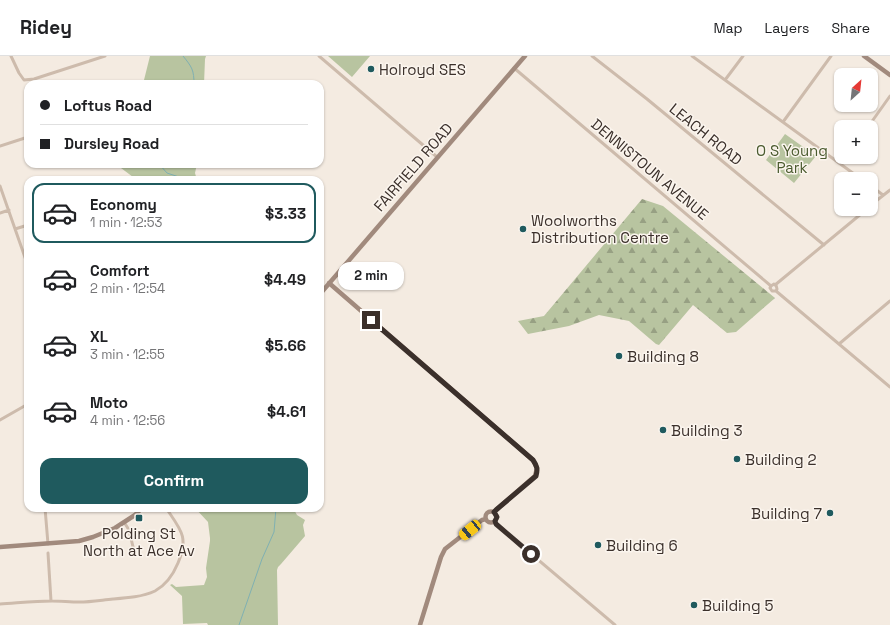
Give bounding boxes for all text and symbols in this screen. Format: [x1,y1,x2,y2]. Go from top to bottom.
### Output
text: Ridey [20,15,72,40]
text: Map [713,19,743,37]
text: Layers [765,19,809,37]
text: Share [831,19,870,37]
place label: Holroyd SES [379,60,466,79]
marker: Holroyd SES [366,64,376,74]
north arrow [834,68,878,112]
map controls [834,68,878,216]
text: Loftus Road [64,96,152,115]
street label: LEACH ROAD [666,99,746,169]
street label: DENNISTOUN AVENUE [587,114,713,224]
street label: FAIRFIELD ROAD [369,119,457,215]
button: + [834,120,878,164]
text: Dursley Road [64,134,159,153]
park label: O S Young Park [756,141,828,177]
button: − [834,172,878,216]
icon: car [42,195,78,231]
text: Economy [90,195,157,214]
text: $3.33 [265,204,306,223]
place label: Woolworths Distribution Centre [531,211,669,247]
text: 1 min · 12:53 [90,214,162,231]
marker: Woolworths Distribution Centre [518,224,528,234]
icon: car [42,261,78,297]
text: Comfort [90,261,150,280]
callout: 2 min [338,262,404,290]
text: 2 min [354,267,388,284]
text: $4.49 [264,270,306,289]
text: 2 min · 12:54 [90,280,165,297]
route end [362,311,380,329]
icon: car [42,327,78,363]
text: XL [90,327,108,346]
text: $5.66 [265,336,306,355]
text: 3 min · 12:55 [90,346,165,363]
place label: Building 8 [627,347,699,366]
marker: Building 8 [614,351,624,361]
icon: car [42,393,78,429]
text: Moto [90,393,128,412]
text: $4.61 [267,402,306,421]
text: 4 min · 12:56 [90,412,165,429]
place label: Building 3 [671,421,743,440]
marker: Building 3 [658,425,668,435]
place label: Building 2 [745,450,817,469]
marker: Building 2 [732,454,742,464]
button: Confirm [40,458,308,504]
place label: Building 7 [751,504,822,523]
marker: Building 7 [825,508,835,518]
marker: Polding St North at Ace Av [134,513,144,523]
car [457,518,483,542]
place label: Polding St North at Ace Av [83,524,195,560]
place label: Building 6 [606,536,678,555]
marker: Building 6 [593,540,603,550]
route start [522,545,540,563]
place label: Building 5 [702,596,773,615]
marker: Building 5 [689,600,699,610]

